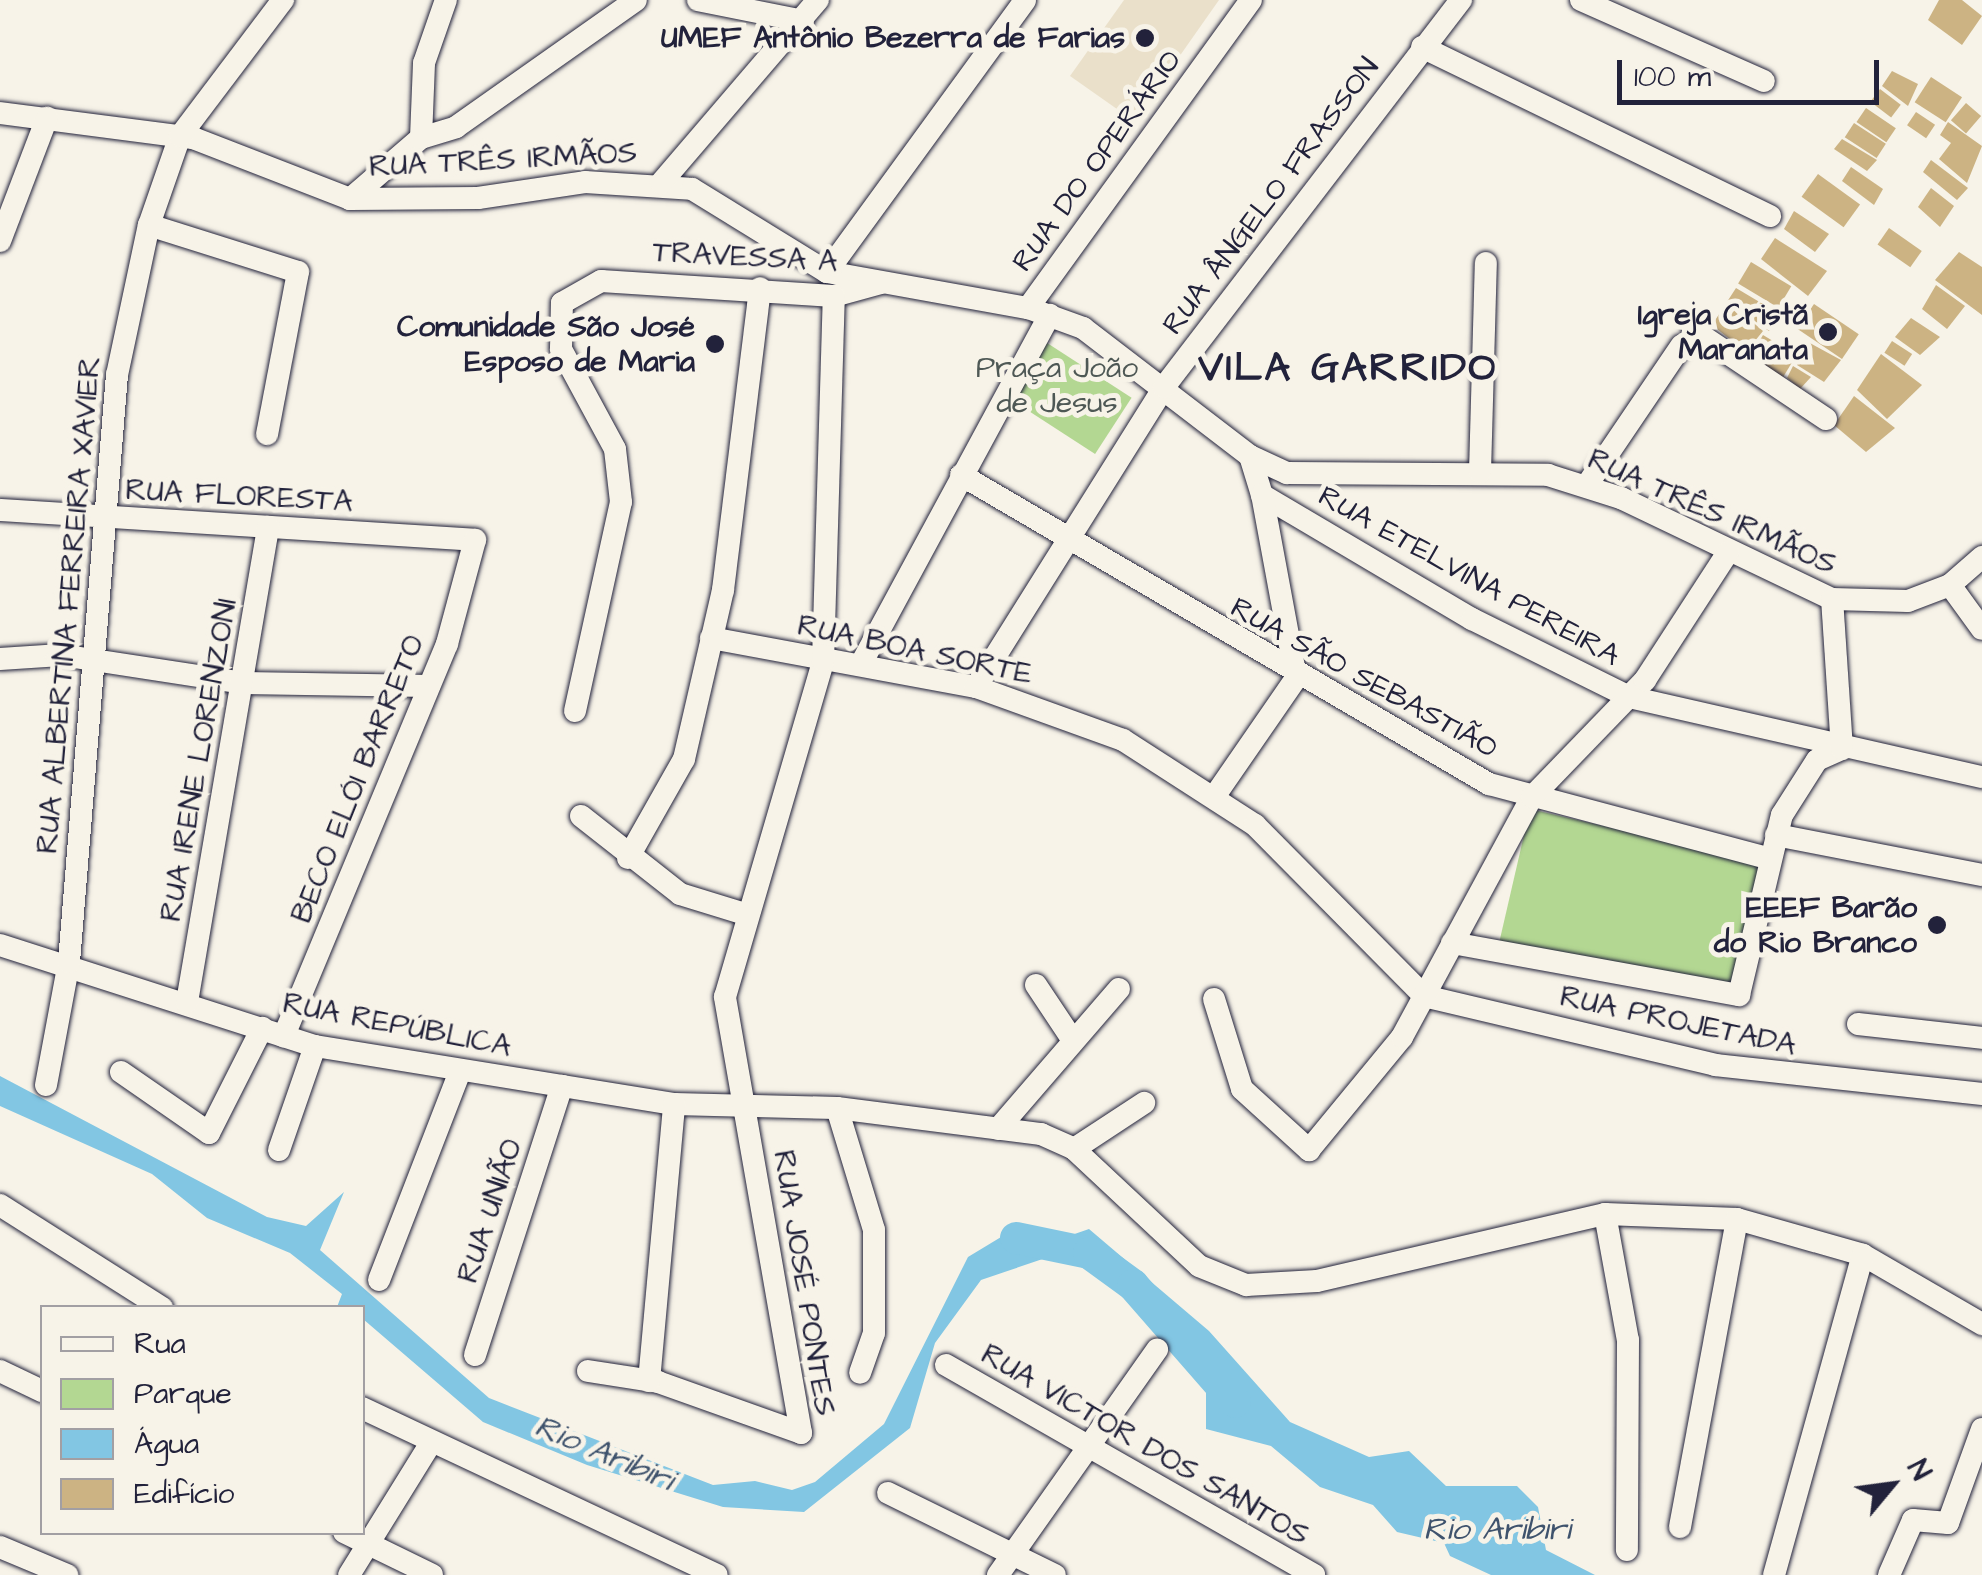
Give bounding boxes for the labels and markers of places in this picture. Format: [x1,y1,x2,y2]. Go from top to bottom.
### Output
place label: UMEF Antônio Bezerra de Farias [661,20,1125,56]
marker: UMEF Antônio Bezerra de Farias [1134,27,1156,49]
place label: Igreja Cristã Maranata [1638,297,1808,368]
place label: Comunidade São José Esposo de Maria [397,309,695,380]
marker: Igreja Cristã Maranata [1817,321,1839,343]
marker: Comunidade São José Esposo de Maria [704,333,726,355]
place label: EEEF Barão do Rio Branco [1714,890,1917,960]
marker: EEEF Barão do Rio Branco [1926,914,1948,936]

